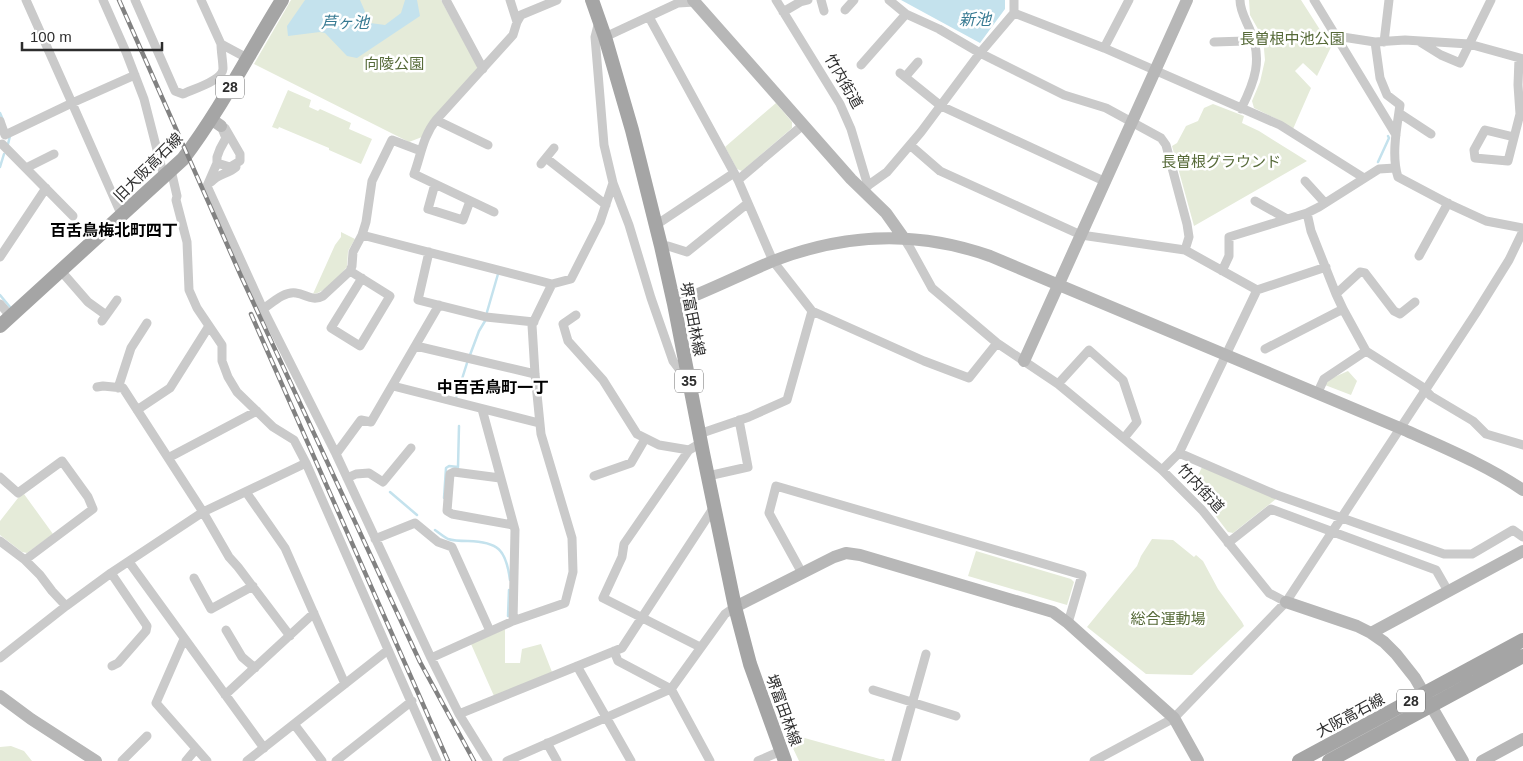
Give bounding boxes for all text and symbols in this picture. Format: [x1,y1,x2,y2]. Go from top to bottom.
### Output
water label: 新池 [959,11,993,28]
water label: 芦ヶ池 [321,14,371,31]
scale bar [22,20,162,52]
text: 100 m [30,28,72,45]
park label: 長曽根中池公園 [1239,30,1345,47]
street label: 竹内街道 [822,51,866,111]
park label: 向陵公園 [364,55,424,72]
road number: 28 [216,75,244,98]
street label: 旧大阪高石線 [110,129,186,205]
park label: 長曽根グラウンド [1161,153,1281,170]
district label: 百舌鳥梅北町四丁 [50,221,178,239]
street label: 堺富田林線 [677,281,709,357]
road number: 35 [675,370,703,392]
district label: 中百舌鳥町一丁 [437,378,549,396]
street label: 竹内街道 [1174,460,1228,516]
park label: 総合運動場 [1130,610,1206,627]
street label: 堺富田林線 [763,672,805,748]
road number: 28 [1397,689,1425,712]
street label: 大阪高石線 [1313,690,1387,740]

